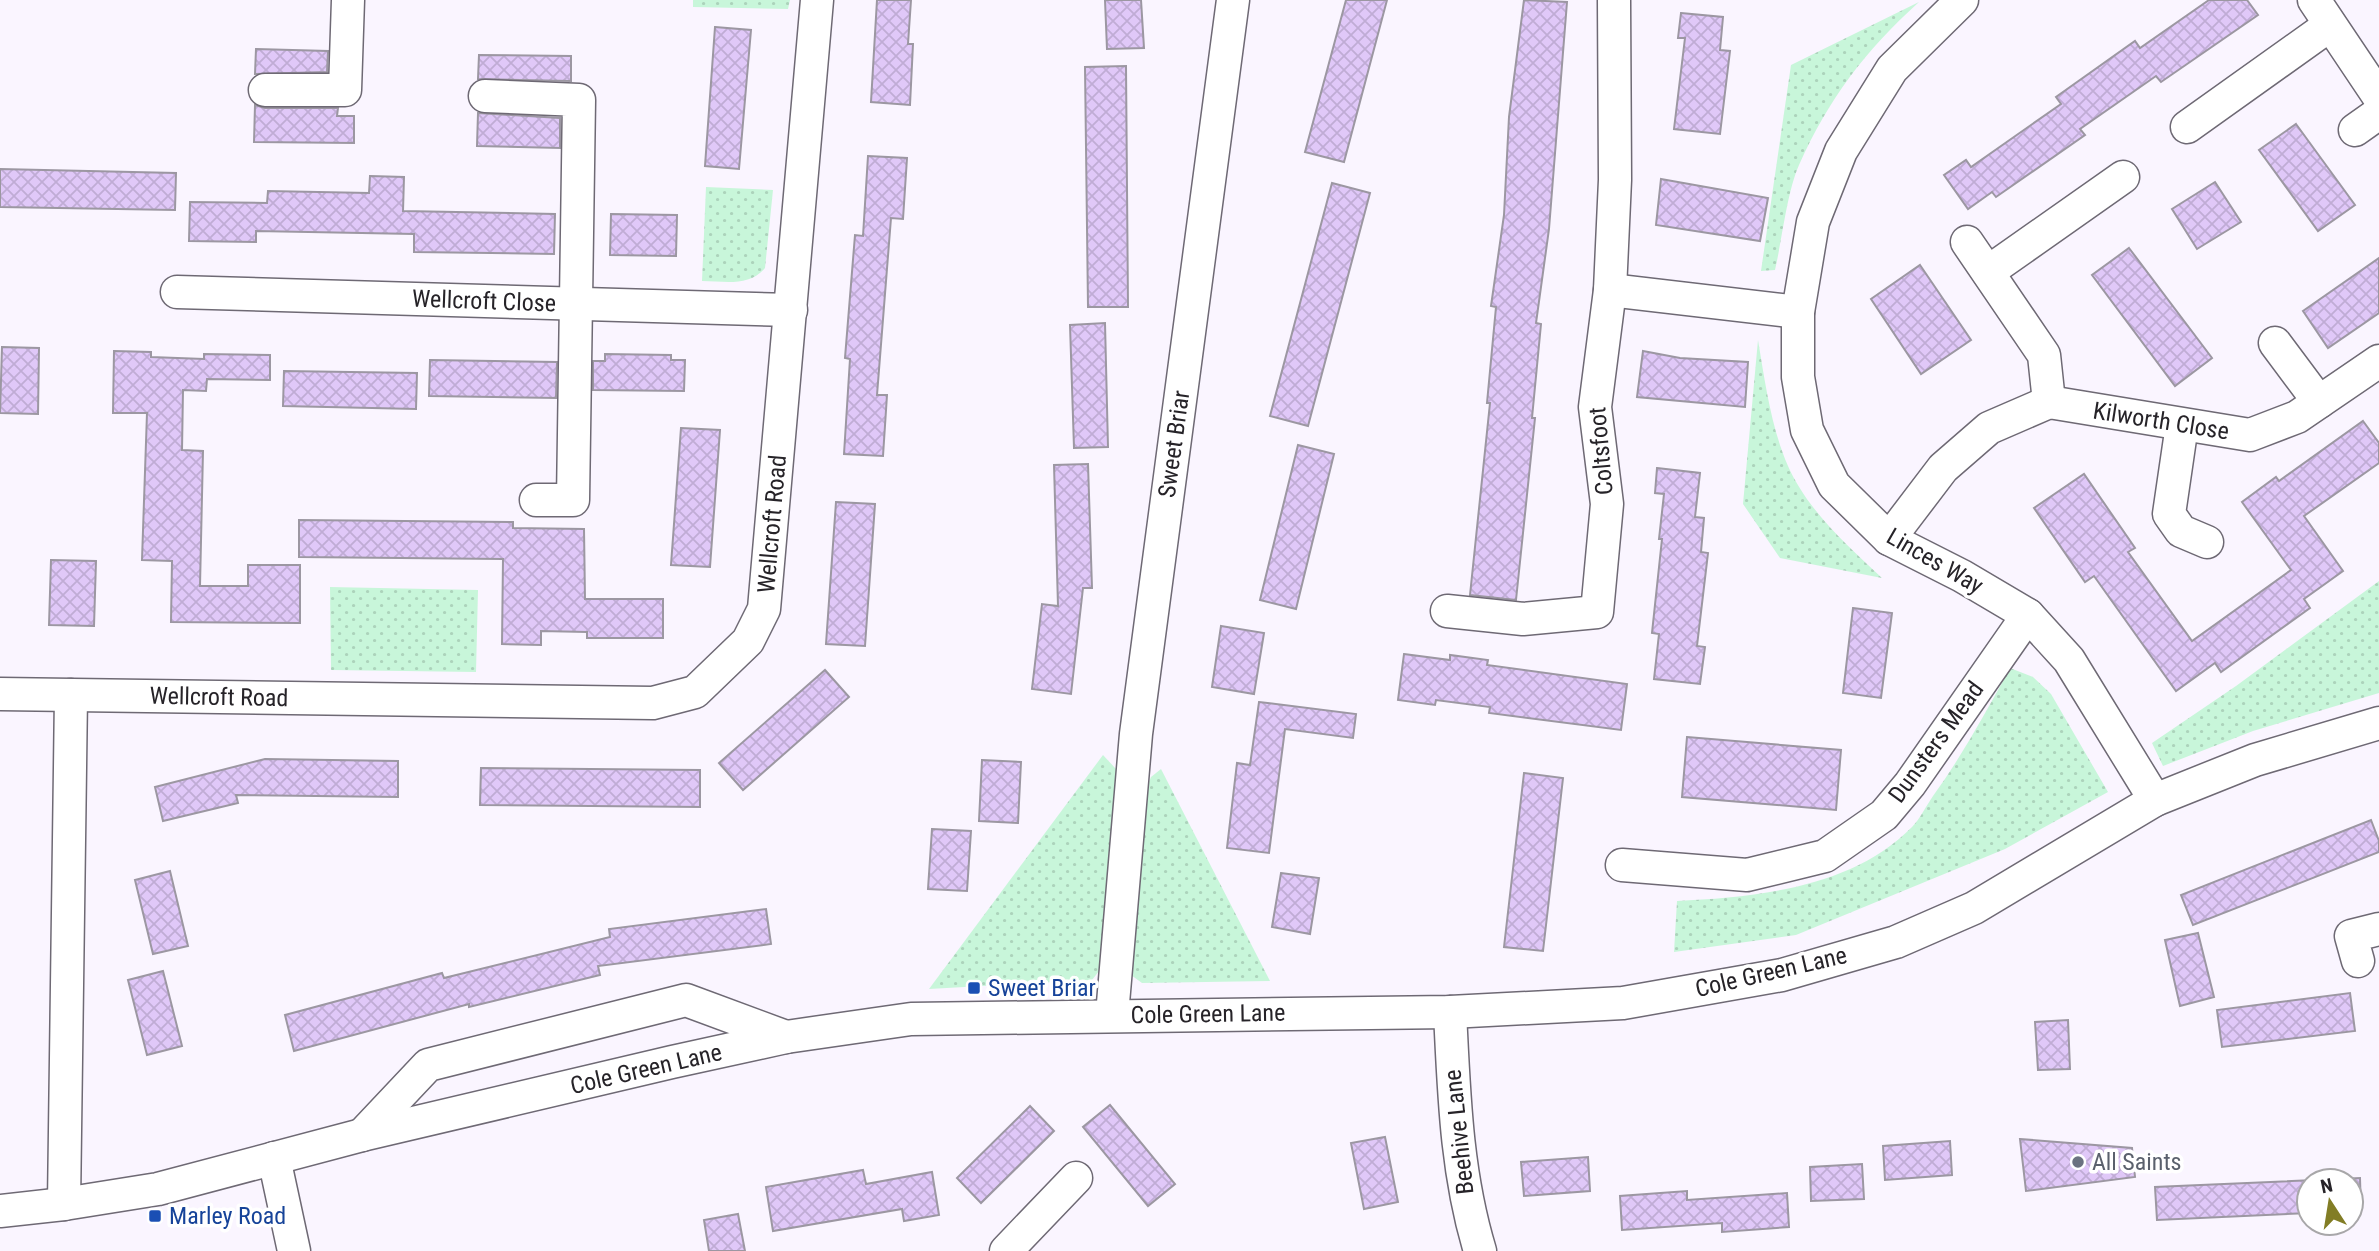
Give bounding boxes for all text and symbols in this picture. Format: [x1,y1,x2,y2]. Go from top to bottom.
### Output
street label: Wellcroft Close [412,284,556,318]
street label: Sweet Briar [1153,389,1195,499]
street label: Kilworth Close [2091,396,2231,446]
street label: Coltsfoot [1583,406,1619,496]
street label: Wellcroft Road [752,454,792,594]
street label: Linces Way [1882,522,1988,600]
street label: Dunsters Mead [1883,676,1989,808]
street label: Wellcroft Road [149,682,289,712]
street label: Cole Green Lane [1693,941,1849,1003]
place label: Sweet Briar [988,974,1096,1002]
marker: Sweet Briar [966,980,982,996]
street label: Cole Green Lane [1130,999,1286,1029]
street label: Cole Green Lane [568,1038,724,1100]
street label: Beehive Lane [1439,1068,1479,1196]
place label: All Saints [2092,1148,2181,1176]
marker: All Saints [2070,1154,2086,1170]
north arrow [2295,1167,2365,1237]
text: N [2318,1173,2335,1198]
place label: Marley Road [169,1202,286,1230]
marker: Marley Road [147,1208,163,1224]

